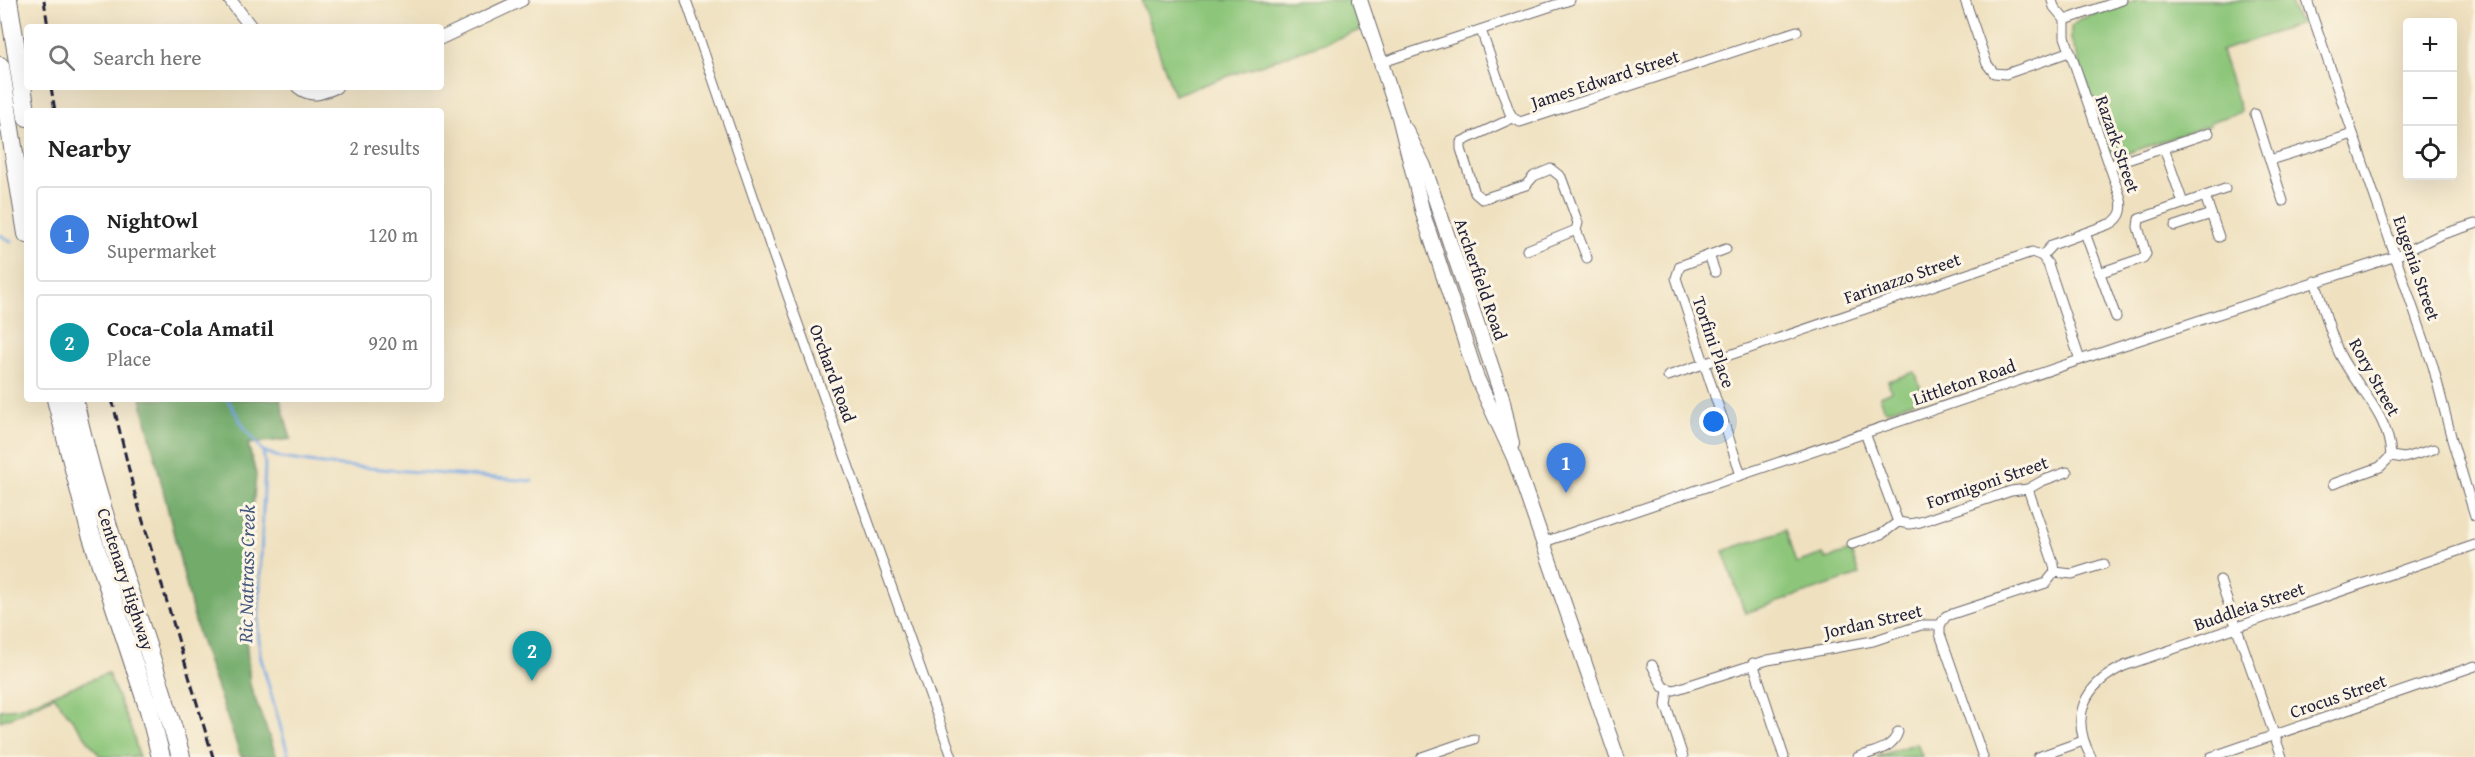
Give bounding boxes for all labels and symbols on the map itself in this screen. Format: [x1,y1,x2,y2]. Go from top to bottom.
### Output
street label: James Edward Street [1525,42,1683,116]
street label: Razark Street [2089,92,2147,197]
street label: Eugenia Street [2386,212,2448,325]
street label: Archerfield Road [1448,214,1515,344]
street label: Farinazzo Street [1840,245,1965,311]
street label: Torfini Place [1686,292,1742,392]
street label: Orchard Road [803,320,863,426]
street label: Rory Street [2342,333,2408,421]
street label: Littleton Road [1909,352,2019,412]
your location [1699,407,1728,436]
pin: 1 [1546,444,1586,493]
street label: Formigoni Street [1922,448,2052,515]
street label: Centenary Highway [90,504,162,654]
water label: Ric Nattrass Creek [230,504,262,645]
street label: Buddleia Street [2190,574,2309,638]
street label: Jordan Street [1819,596,1925,646]
pin: 2 [512,632,552,681]
street label: Crocus Street [2286,667,2391,725]

